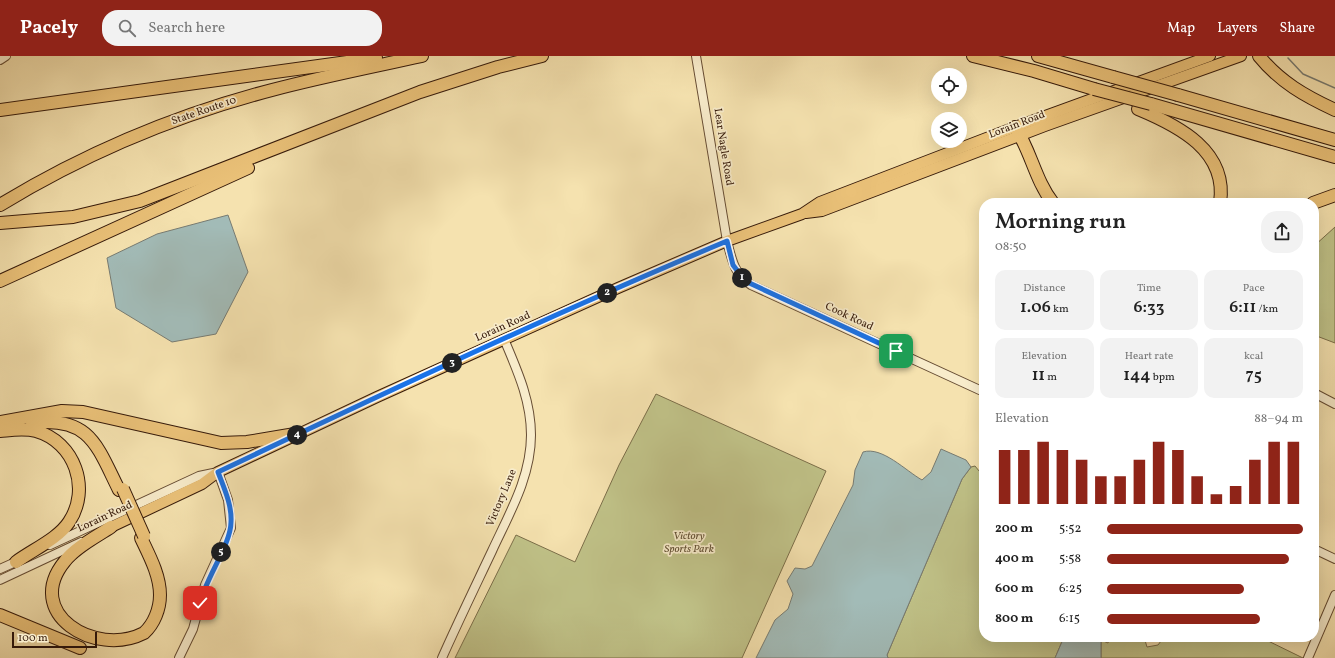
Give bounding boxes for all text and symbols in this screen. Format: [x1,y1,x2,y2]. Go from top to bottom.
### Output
search box [102,10,382,46]
text: Pacely [20,15,78,41]
icon: search [116,17,138,39]
text: Search here [148,18,225,39]
text: Map [1167,19,1195,38]
text: Layers [1217,19,1257,38]
text: Share [1279,19,1315,38]
map controls [931,68,967,148]
button: locate [931,68,967,104]
street label: State Route 10 [169,93,239,129]
street label: Lear Nagle Road [709,107,737,187]
street label: Lorain Road [987,107,1047,143]
button: layers [931,112,967,148]
text: Morning run [995,207,1126,238]
button: share [1261,211,1303,253]
text: 08:50 [995,238,1026,256]
pin: 1 [732,268,752,288]
text: 1 [740,270,744,285]
text: Distance [1023,281,1065,296]
text: Time [1137,281,1161,296]
text: Pace [1243,281,1265,296]
pin: 2 [597,283,617,303]
text: 2 [604,285,610,300]
text: 1.06 [1020,296,1051,319]
text: 6:33 [1134,296,1164,319]
text: 6:11 [1229,296,1256,319]
street label: Cook Road [822,299,876,335]
text: km [1051,302,1069,317]
text: /km [1256,302,1278,317]
street label: Lorain Road [473,308,533,346]
pin [879,334,913,368]
icon: arrive [885,340,907,362]
text: Elevation [1021,349,1067,364]
text: Heart rate [1125,349,1173,364]
text: kcal [1244,349,1263,364]
pin: 3 [442,353,462,373]
text: 3 [449,355,455,370]
text: 11 [1032,364,1045,387]
text: 144 [1123,364,1150,387]
text: 75 [1245,364,1262,387]
text: m [1045,370,1057,385]
text: bpm [1150,370,1175,385]
text: Elevation [995,410,1049,428]
text: 88–94 m [1254,410,1303,428]
pin: 4 [287,425,307,445]
text: 4 [294,427,300,442]
street label: Victory Lane [483,467,521,529]
street label: Lorain Road [75,498,135,536]
text: 200 m [995,520,1033,538]
text: 5:52 [1059,520,1082,538]
park label: Victory Sports Park [664,529,714,557]
pin: 5 [211,542,231,562]
text: 5 [218,544,224,559]
text: 400 m [995,550,1034,568]
text: 5:58 [1059,550,1081,568]
text: 600 m [995,580,1033,598]
text: 6:25 [1059,580,1082,598]
pin [183,586,217,620]
icon: check [189,592,211,614]
text: 800 m [995,610,1033,628]
text: 6:15 [1059,610,1080,628]
scale bar [12,630,97,649]
text: 100 m [18,631,48,646]

